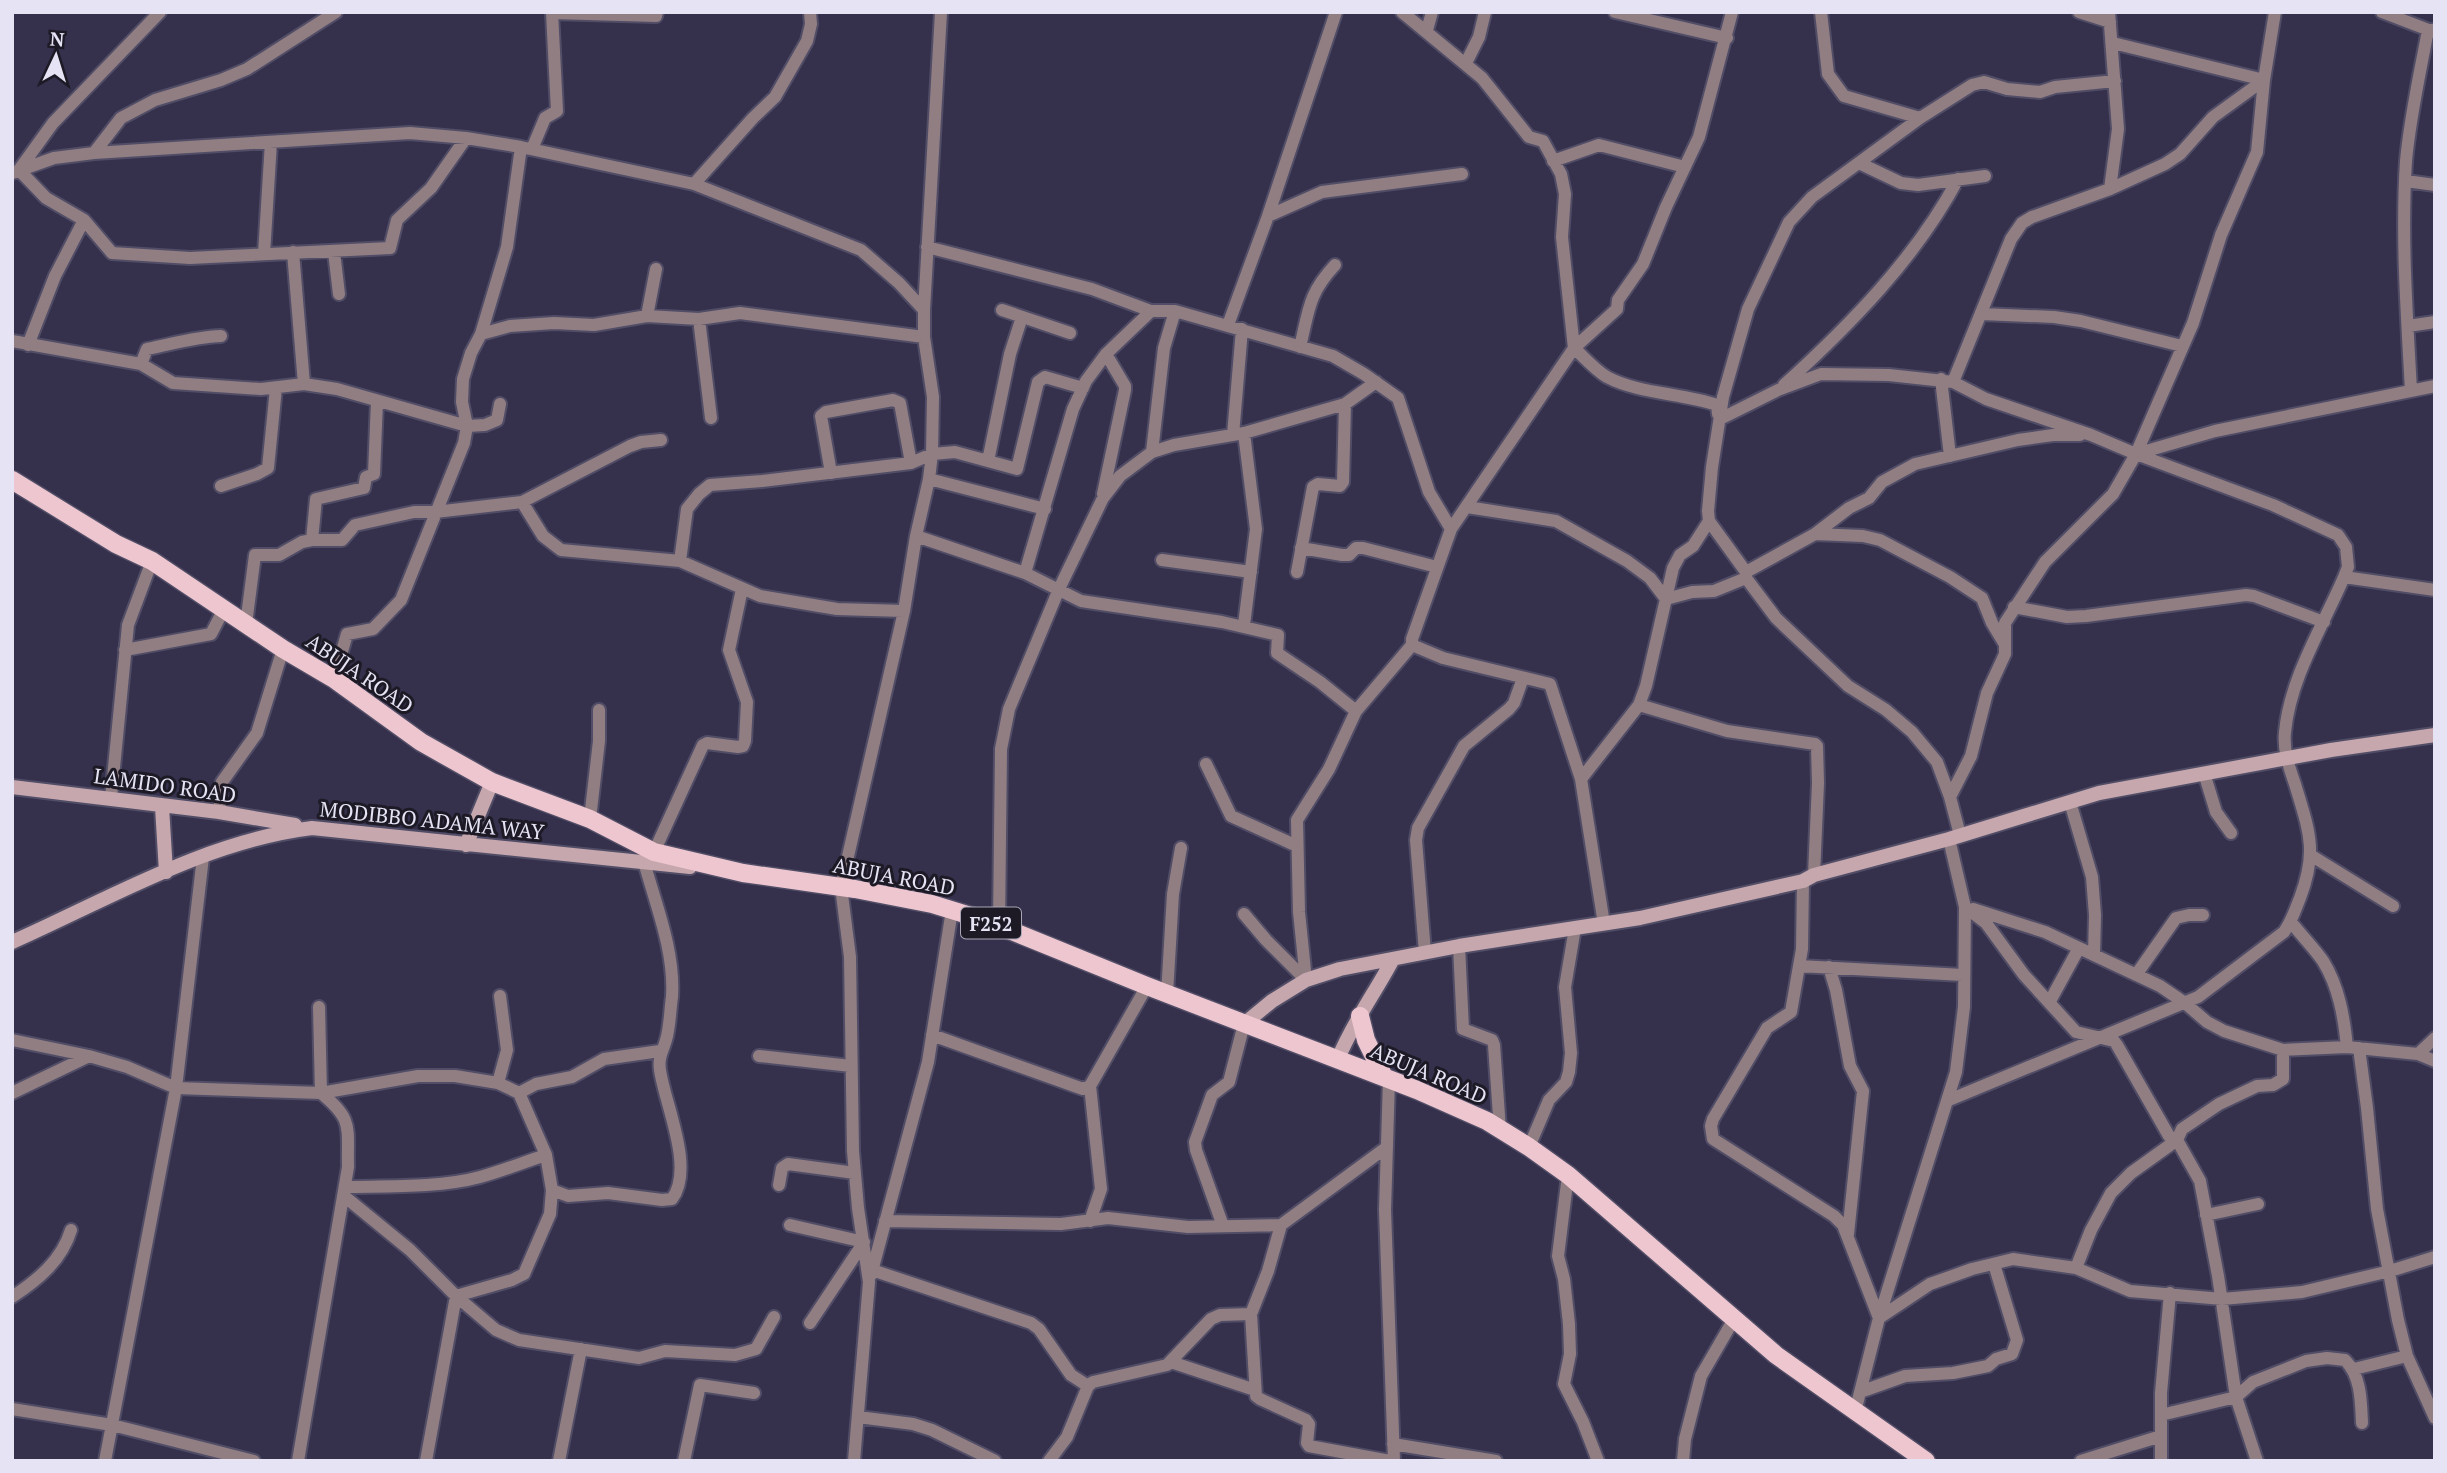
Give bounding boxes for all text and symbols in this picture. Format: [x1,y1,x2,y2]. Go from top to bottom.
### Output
north arrow [21,21,91,91]
text: N [49,26,66,52]
street label: ABUJA ROAD [301,627,419,719]
street label: LAMIDO ROAD [92,761,238,809]
street label: MODIBBO ADAMA WAY [318,794,546,846]
street label: ABUJA ROAD [831,850,957,902]
road number: F252 [961,908,1021,939]
street label: ABUJA ROAD [1366,1036,1492,1110]

